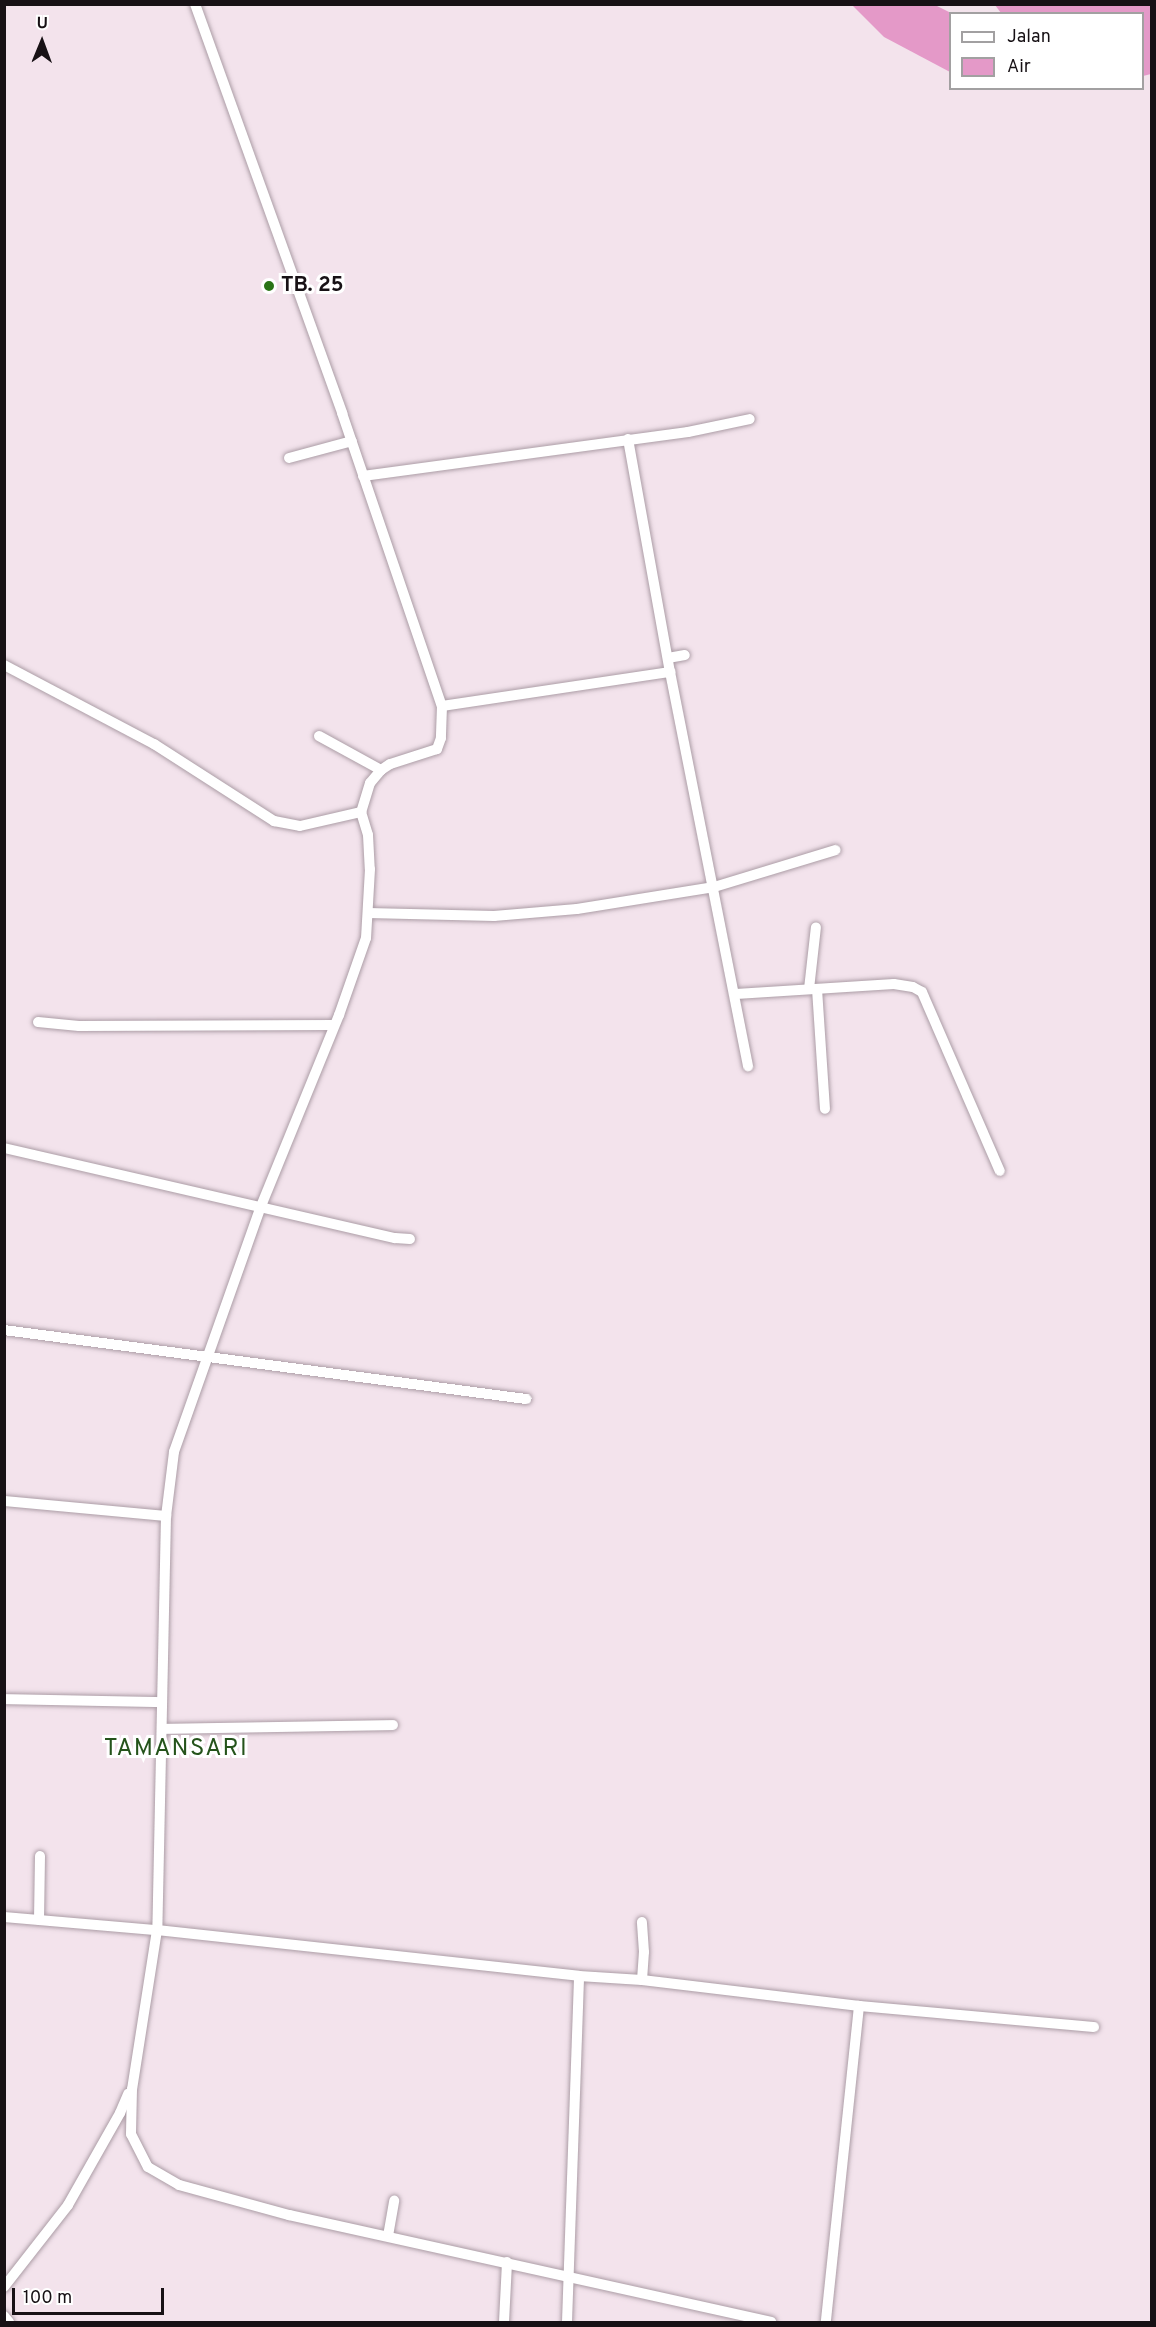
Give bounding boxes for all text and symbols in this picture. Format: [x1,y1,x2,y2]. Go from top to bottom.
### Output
north arrow [12,12,72,72]
legend [949,12,1144,90]
text: U [36,14,48,34]
text: Jalan [1007,26,1051,49]
text: Air [1007,56,1031,79]
place label: TB. 25 [281,273,344,299]
marker: TB. 25 [262,279,276,293]
district label: TAMANSARI [104,1736,248,1764]
scale bar [15,2276,166,2314]
text: 100 m [23,2287,72,2310]

